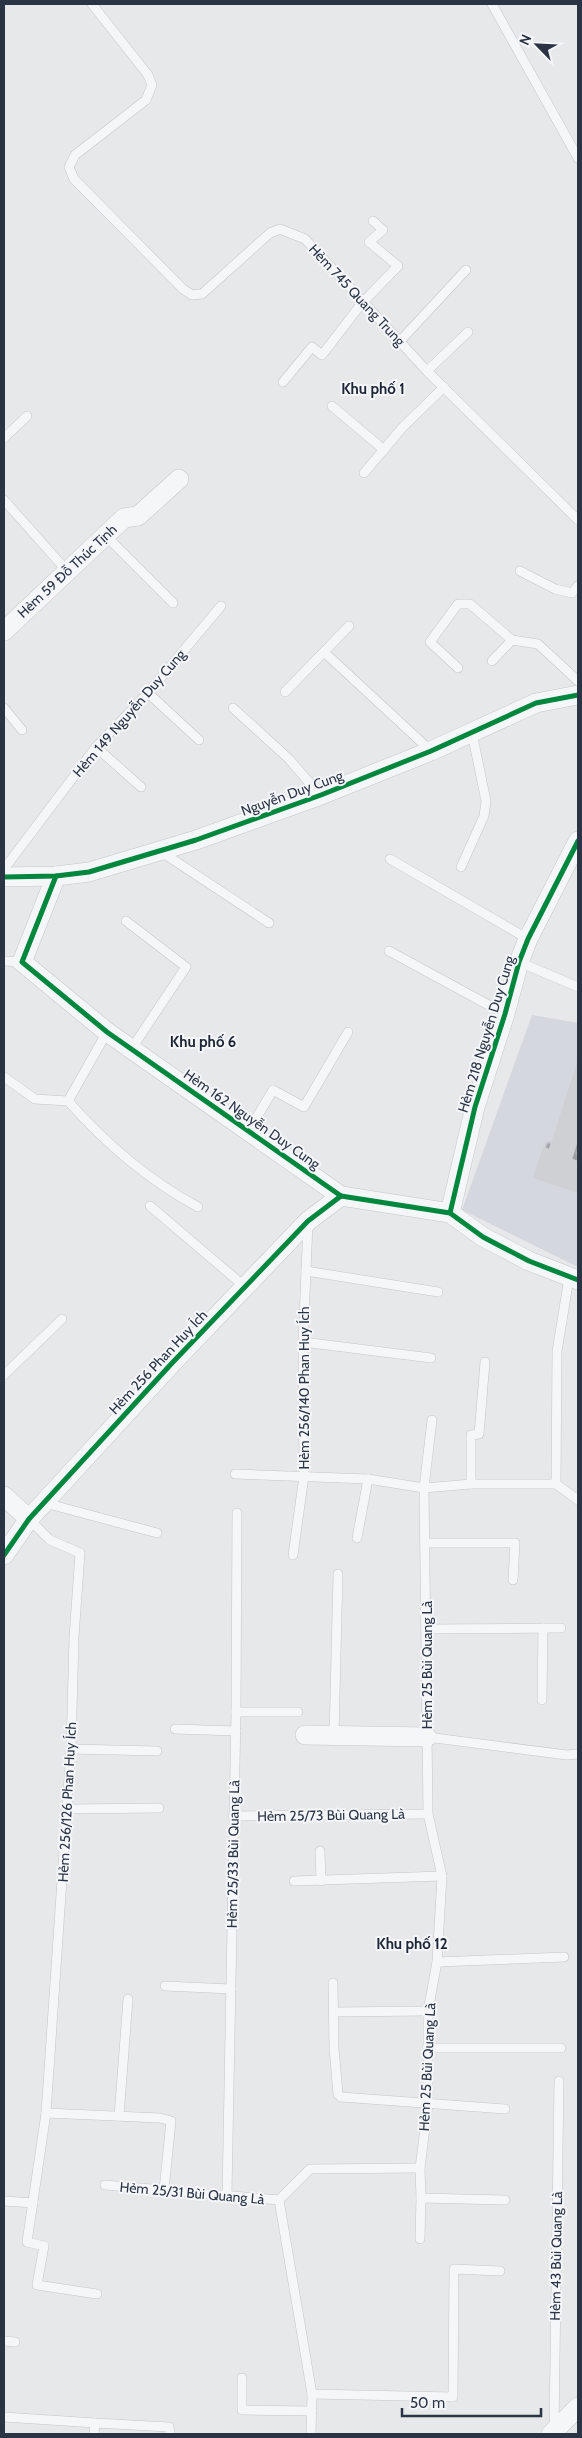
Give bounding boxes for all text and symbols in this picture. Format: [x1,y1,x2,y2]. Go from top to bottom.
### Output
north arrow [512,20,562,70]
text: N [515,32,535,48]
street label: Hẻm 745 Quang Trung [305,240,410,351]
district label: Khu phố 1 [341,380,405,398]
street label: Hẻm 59 Đỗ Thúc Tịnh [13,520,121,622]
street label: Hẻm 149 Nguyễn Duy Cung [69,645,190,781]
street label: Nguyễn Duy Cung [239,766,346,820]
street label: Hẻm 218 Nguyễn Duy Cung [454,952,519,1115]
district label: Khu phố 6 [170,1033,236,1051]
street label: Hẻm 162 Nguyễn Duy Cung [180,1065,325,1174]
street label: Hẻm 256 Phan Huy Ích [105,1306,211,1418]
street label: Hẻm 256/140 Phan Huy Ích [295,1306,313,1470]
street label: Hẻm 25 Bùi Quang Là [418,1600,436,1729]
street label: Hẻm 256/126 Phan Huy Ích [54,1721,80,1883]
street label: Hẻm 25/33 Bùi Quang Là [223,1779,243,1928]
street label: Hẻm 25/73 Bùi Quang Là [257,1805,405,1825]
district label: Khu phố 12 [376,1935,448,1953]
street label: Hẻm 25 Bùi Quang Là [415,2002,439,2132]
street label: Hẻm 25/31 Bùi Quang Là [119,2178,265,2208]
street label: Hẻm 43 Bùi Quang Là [546,2191,566,2321]
scale bar [402,2386,541,2418]
text: 50 m [410,2394,445,2412]

